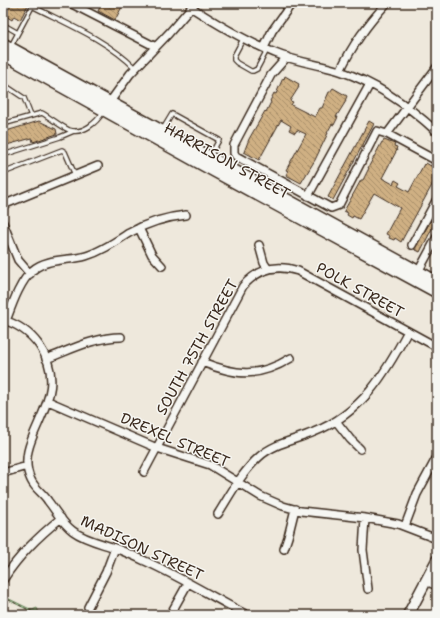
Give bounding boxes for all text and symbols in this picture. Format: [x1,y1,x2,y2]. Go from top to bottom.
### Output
street label: HARRISON STREET [160,118,294,204]
street label: POLK STREET [313,258,407,322]
street label: SOUTH 75TH STREET [151,276,243,418]
street label: DREXEL STREET [117,408,233,472]
street label: MADISON STREET [77,511,207,585]

